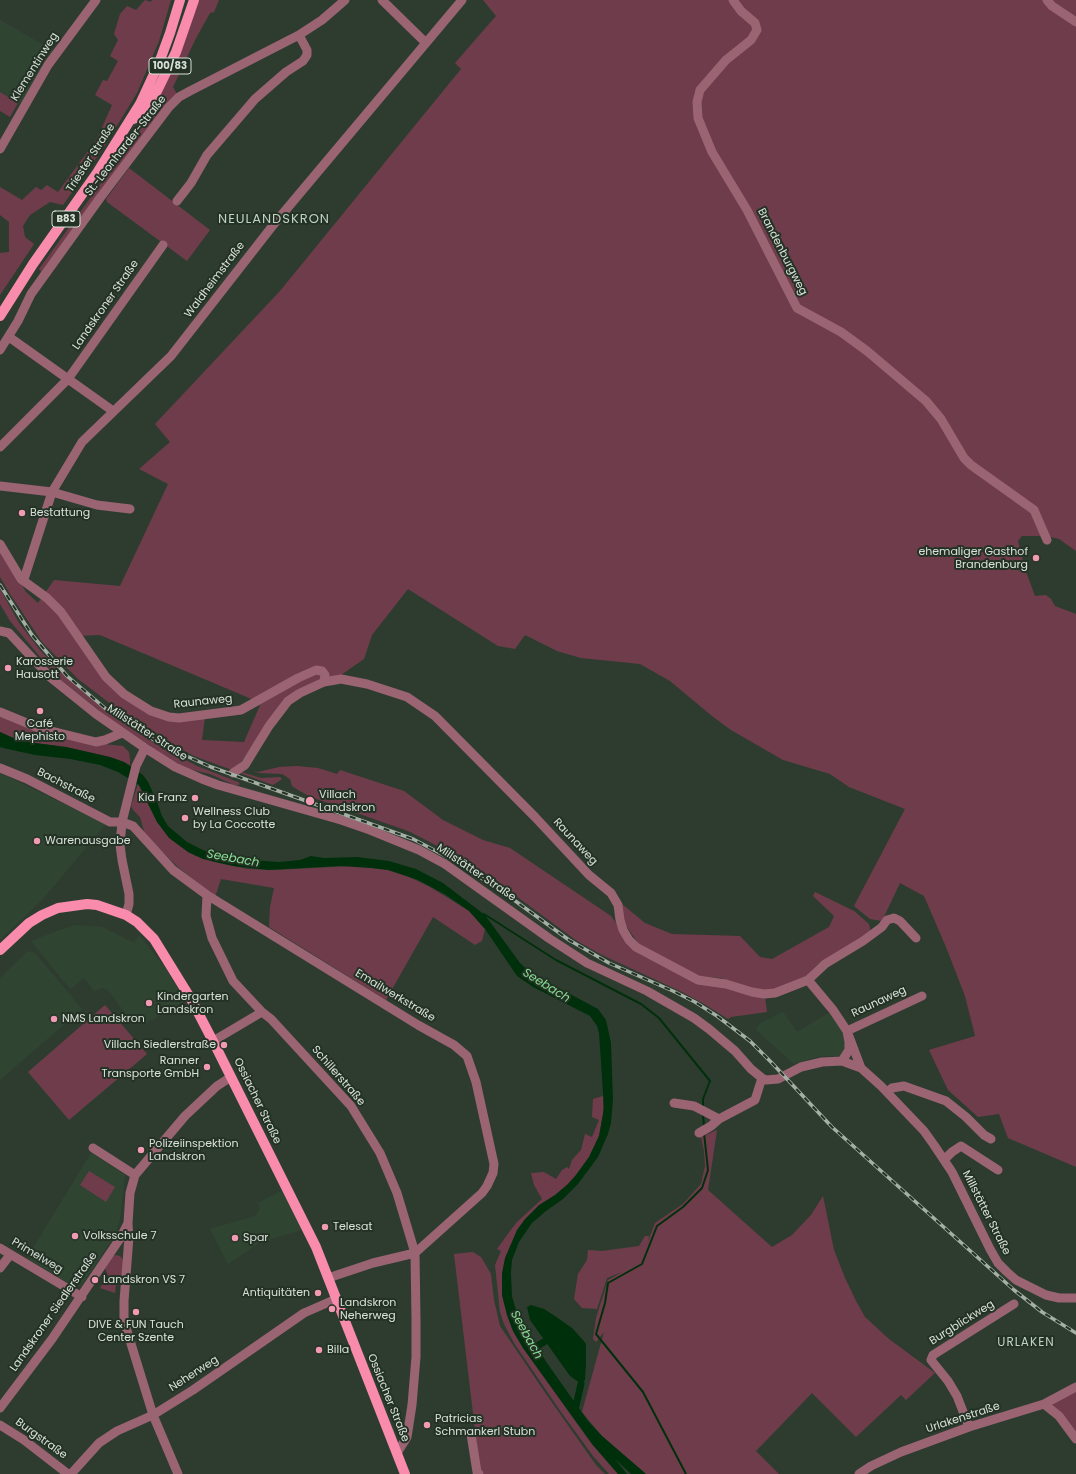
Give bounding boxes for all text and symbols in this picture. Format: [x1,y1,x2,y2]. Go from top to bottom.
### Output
street label: Klementinweg [9,30,61,104]
road number: 100/83 [149,58,191,74]
street label: St.-Leonharder-Straße [83,93,169,199]
street label: Triester Straße [64,121,118,195]
street label: Brandenburgweg [754,206,810,298]
road number: B83 [52,211,80,227]
district label: NEULANDSKRON [218,212,330,228]
street label: Waldheimstraße [182,239,248,321]
street label: Landskroner Straße [70,258,142,352]
place label: Bestattung [30,506,90,520]
marker: Bestattung [17,508,27,518]
place label: ehemaliger Gasthof Brandenburg [918,545,1028,571]
marker: ehemaliger Gasthof Brandenburg [1031,553,1041,563]
place label: Karosserie Hausott [16,655,73,681]
marker: Karosserie Hausott [3,663,13,673]
street label: Raunaweg [173,692,233,712]
street label: Millstätter Straße [104,702,190,764]
marker: Café Mephisto [35,706,45,716]
place label: Café Mephisto [15,717,65,743]
street label: Bachstraße [35,766,97,806]
place label: Villach Landskron [319,788,375,814]
place label: Kia Franz [138,791,187,805]
marker: Kia Franz [190,793,200,803]
marker: Villach Landskron [304,795,316,807]
place label: Wellness Club by La Coccotte [193,805,275,831]
marker: Wellness Club by La Coccotte [180,813,190,823]
street label: Raunaweg [550,816,600,868]
place label: Warenausgabe [45,834,130,848]
marker: Warenausgabe [32,836,42,846]
street label: Millstätter Straße [434,842,518,904]
water label: Seebach [206,847,260,871]
water label: Seebach [520,966,572,1006]
street label: Emailwerkstraße [353,967,437,1025]
street label: Raunaweg [850,984,908,1020]
place label: Kindergarten Landskron [157,990,229,1016]
marker: Kindergarten Landskron [144,998,154,1008]
place label: NMS Landskron [62,1012,145,1026]
marker: NMS Landskron [49,1014,59,1024]
place label: Villach Siedlerstraße [104,1038,216,1052]
marker: Villach Siedlerstraße [219,1040,229,1050]
street label: Schillerstraße [308,1043,368,1109]
place label: Ranner Transporte GmbH [101,1054,199,1080]
street label: Ossiacher Straße [230,1056,284,1146]
marker: Ranner Transporte GmbH [202,1062,212,1072]
place label: Polizeiinspektion Landskron [149,1137,239,1163]
marker: Polizeiinspektion Landskron [136,1145,146,1155]
street label: Millstätter Straße [959,1169,1013,1257]
place label: Telesat [333,1220,372,1234]
marker: Telesat [320,1222,330,1232]
place label: Volksschule 7 [83,1229,157,1243]
marker: Volksschule 7 [70,1231,80,1241]
place label: Spar [243,1231,268,1245]
marker: Spar [230,1233,240,1243]
street label: Primelweg [9,1236,65,1276]
street label: Landskroner Siedlerstraße [8,1250,100,1374]
place label: Landskron VS 7 [103,1273,185,1287]
marker: Landskron VS 7 [90,1275,100,1285]
place label: Antiquitäten [242,1286,310,1300]
marker: Antiquitäten [313,1288,323,1298]
place label: Landskron Neherweg [340,1296,396,1322]
street label: Burgblickweg [927,1298,997,1348]
marker: Landskron Neherweg [327,1304,337,1314]
marker: DIVE & FUN Tauch Center Szente [131,1307,141,1317]
water label: Seebach [507,1308,545,1362]
place label: DIVE & FUN Tauch Center Szente [88,1318,184,1344]
district label: URLAKEN [997,1336,1055,1350]
place label: Billa [327,1343,349,1357]
marker: Billa [314,1345,324,1355]
street label: Ossiacher Straße [364,1352,412,1444]
street label: Neherweg [167,1353,221,1395]
street label: Urlakenstraße [924,1400,1002,1436]
place label: Patricias Schmankerl Stubn [435,1412,535,1438]
street label: Burgstraße [12,1416,70,1462]
marker: Patricias Schmankerl Stubn [422,1420,432,1430]

